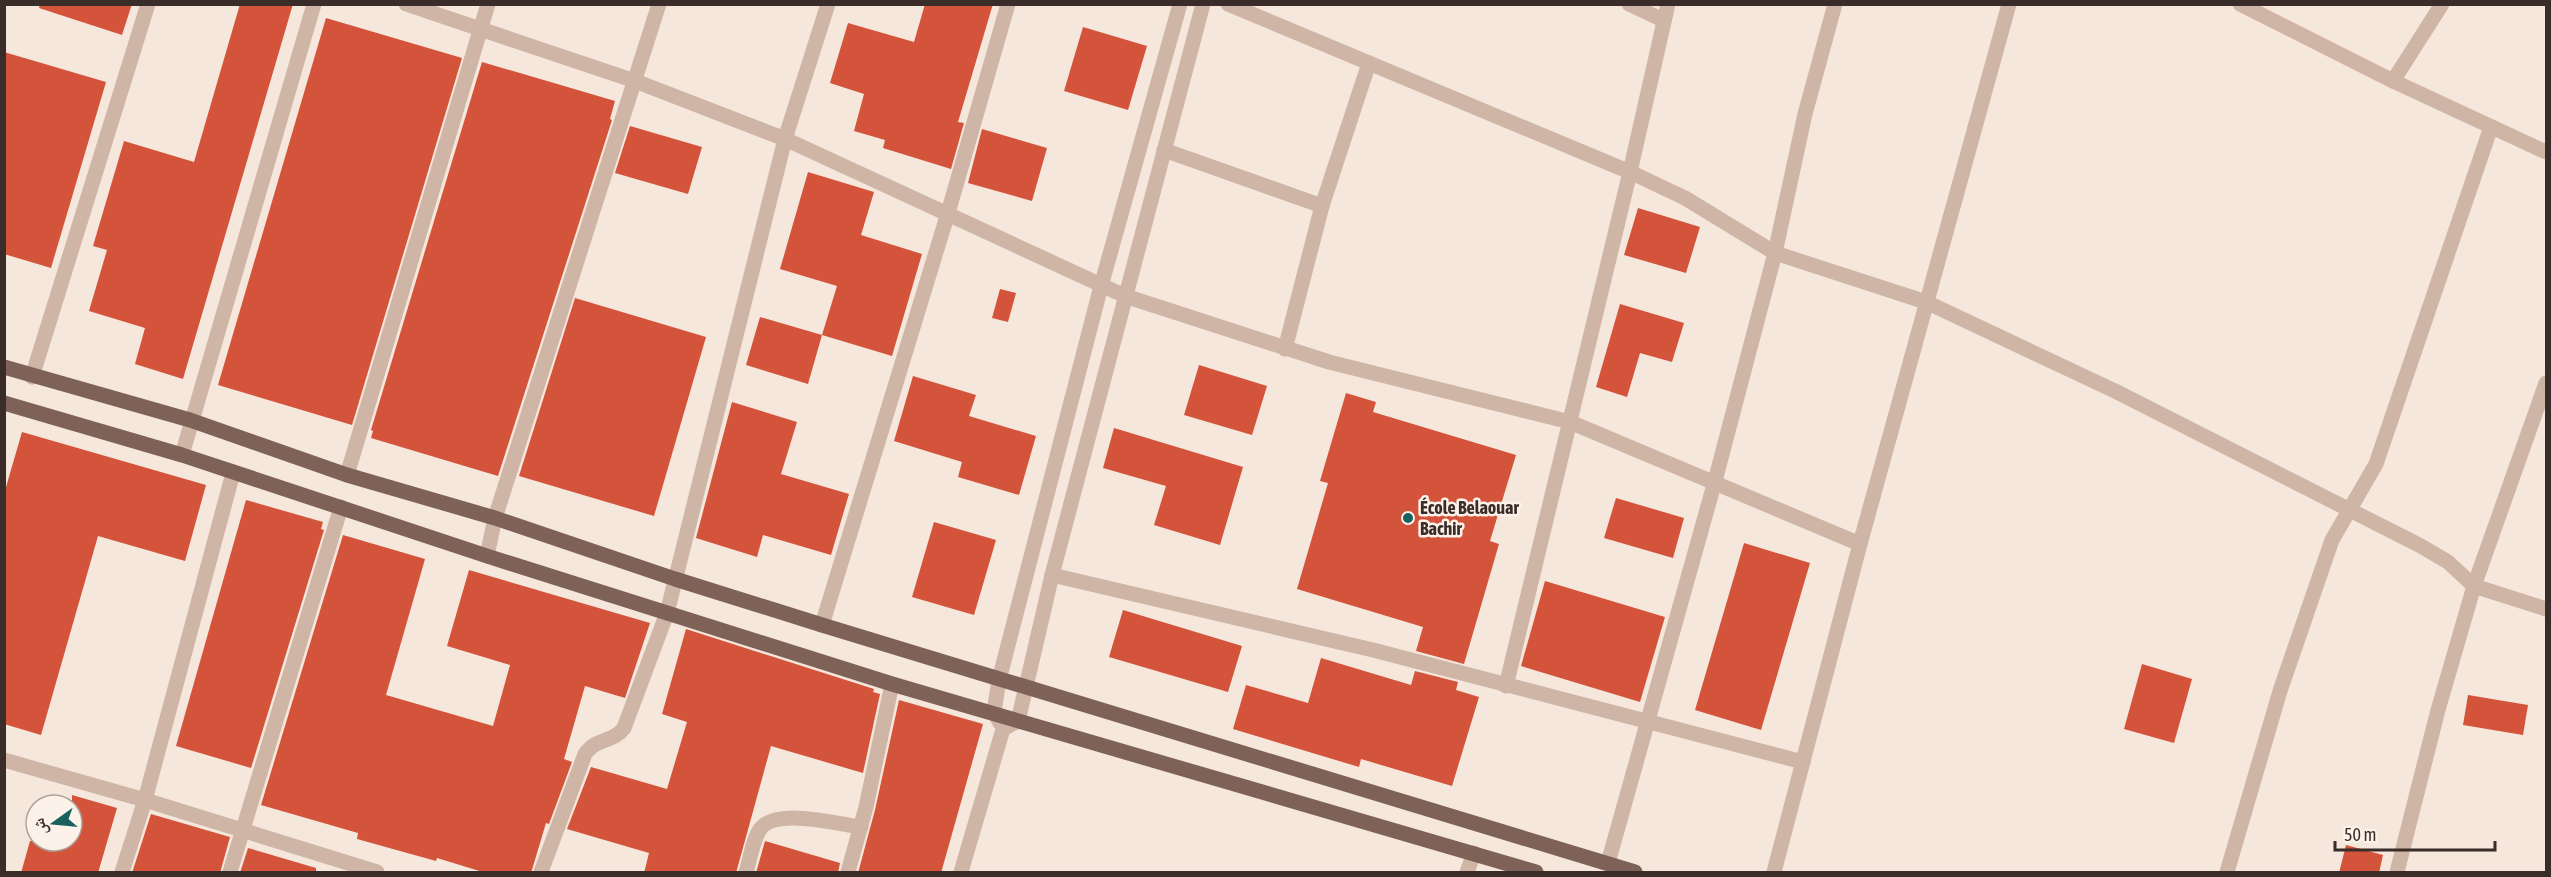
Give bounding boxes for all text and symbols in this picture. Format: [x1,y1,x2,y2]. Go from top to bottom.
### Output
place label: École Belaouar Bachir [1420,497,1519,539]
marker: École Belaouar Bachir [1401,511,1415,525]
north arrow [24,793,84,853]
scale bar [2335,814,2496,852]
text: ش [29,816,51,837]
text: 50 m [2344,824,2376,845]

